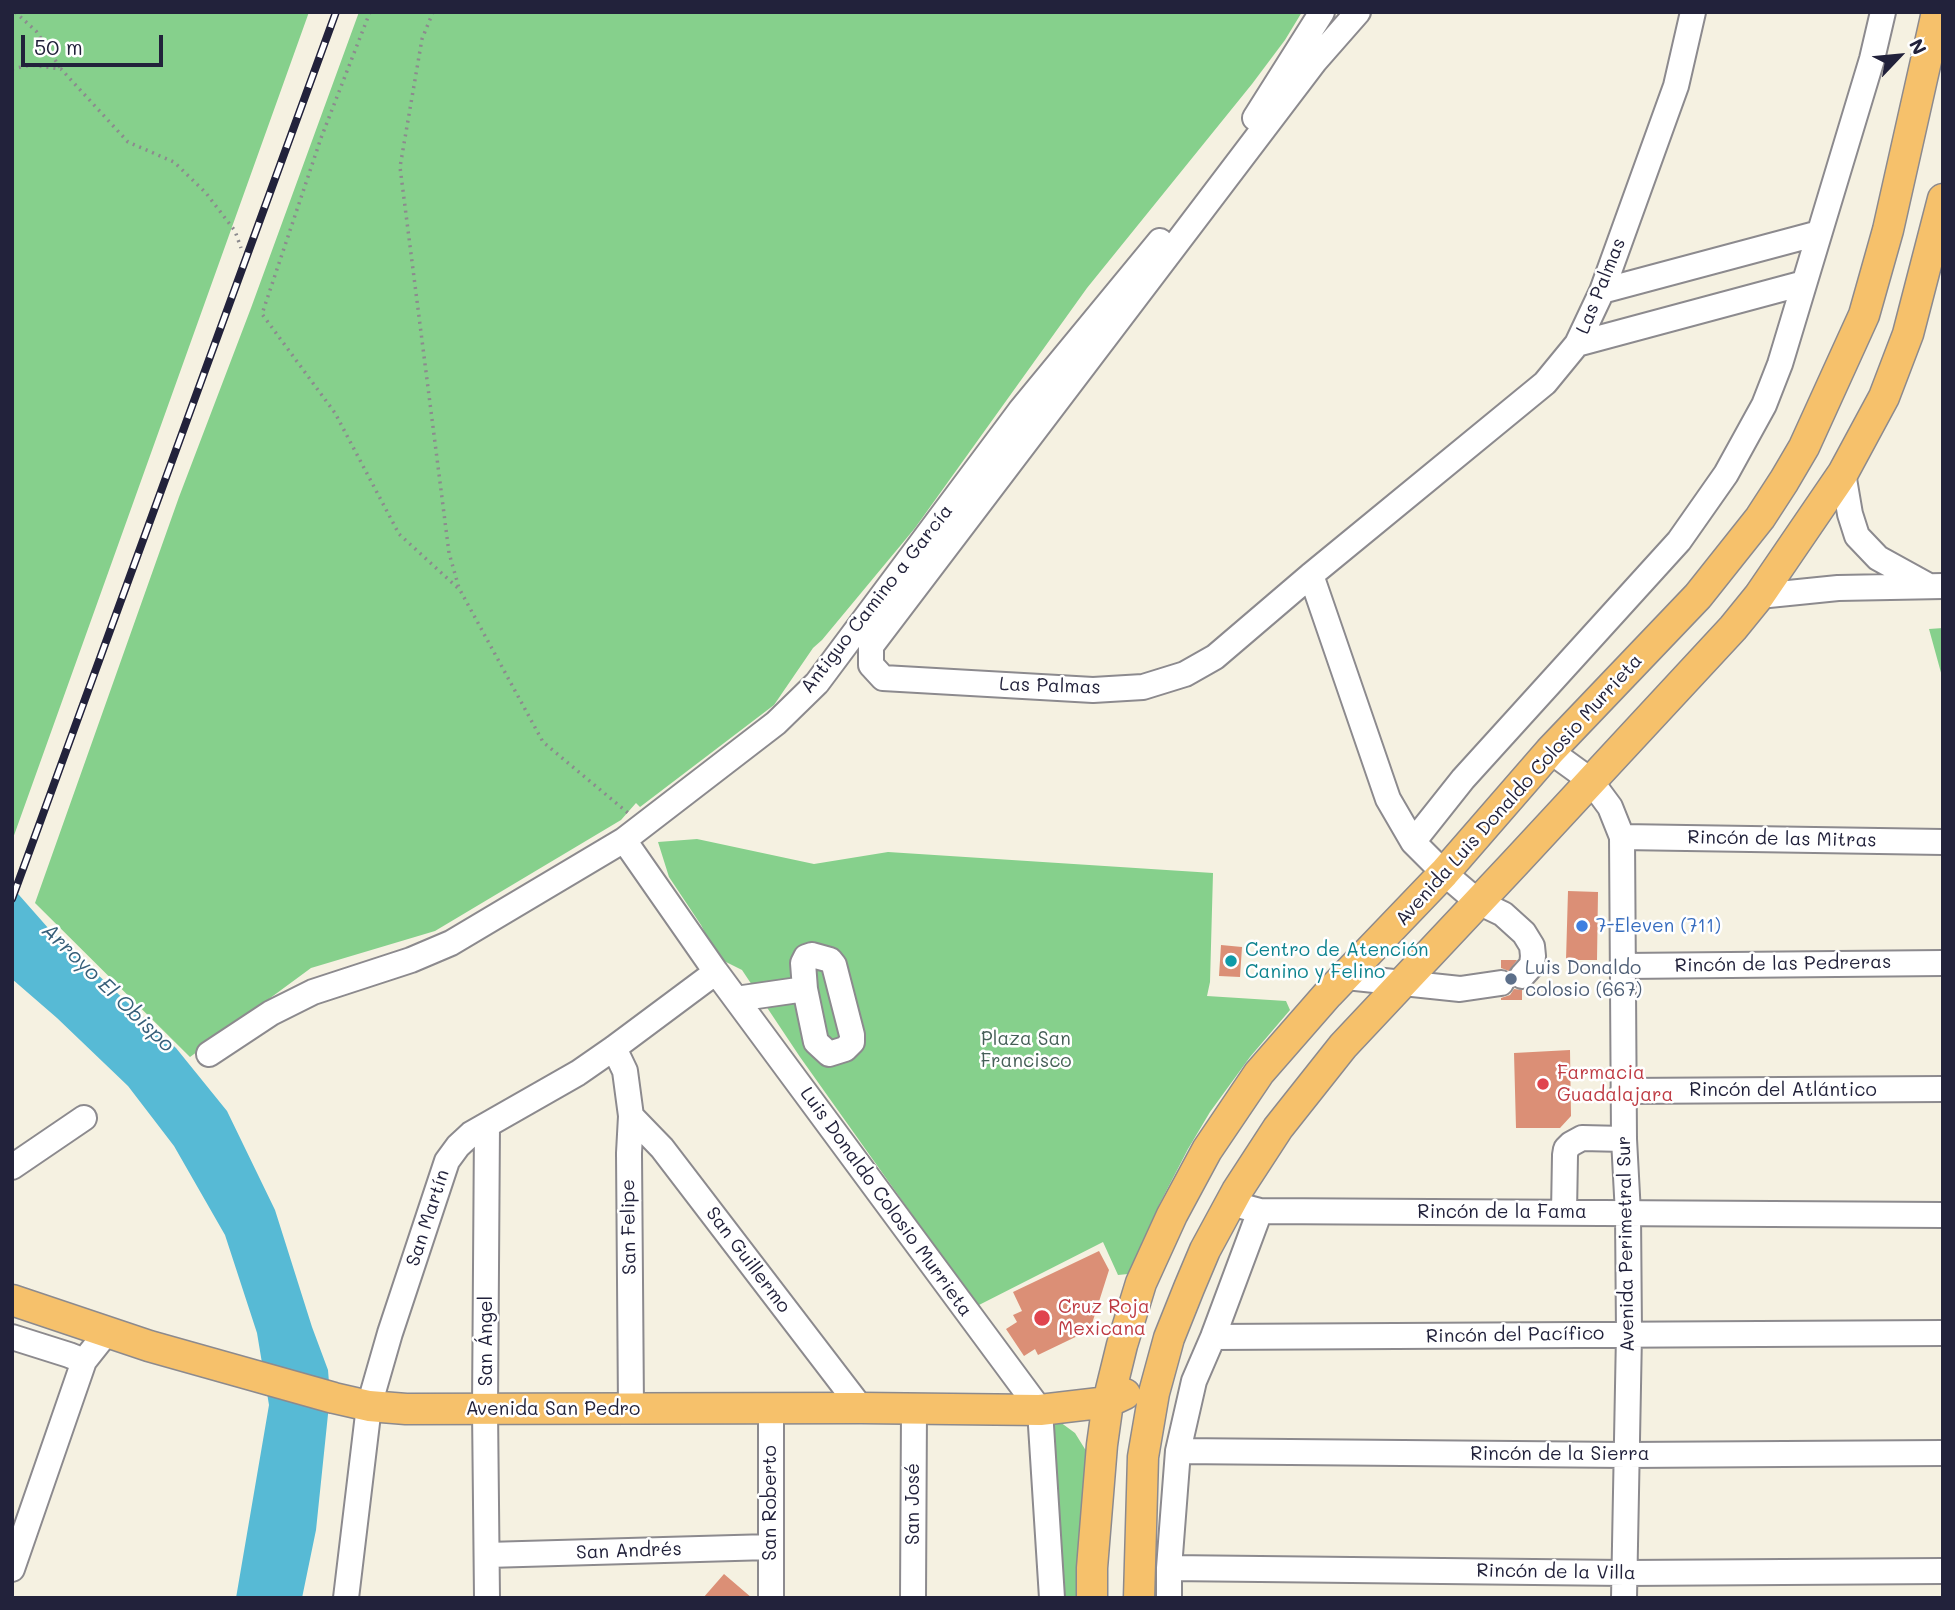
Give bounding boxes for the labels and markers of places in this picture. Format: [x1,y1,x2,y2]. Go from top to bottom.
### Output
place label: 7-Eleven (711) [1596,915,1721,937]
marker: 7-Eleven (711) [1574,918,1590,934]
place label: Centro de Atención Canino y Felino [1245,939,1429,983]
marker: Centro de Atención Canino y Felino [1223,953,1239,969]
place label: Luis Donaldo colosio (667) [1525,957,1642,1001]
marker: Luis Donaldo colosio (667) [1503,971,1519,987]
place label: Farmacia Guadalajara [1557,1062,1673,1106]
marker: Farmacia Guadalajara [1535,1076,1551,1092]
place label: Cruz Roja Mexicana [1058,1296,1150,1340]
marker: Cruz Roja Mexicana [1032,1308,1052,1328]

